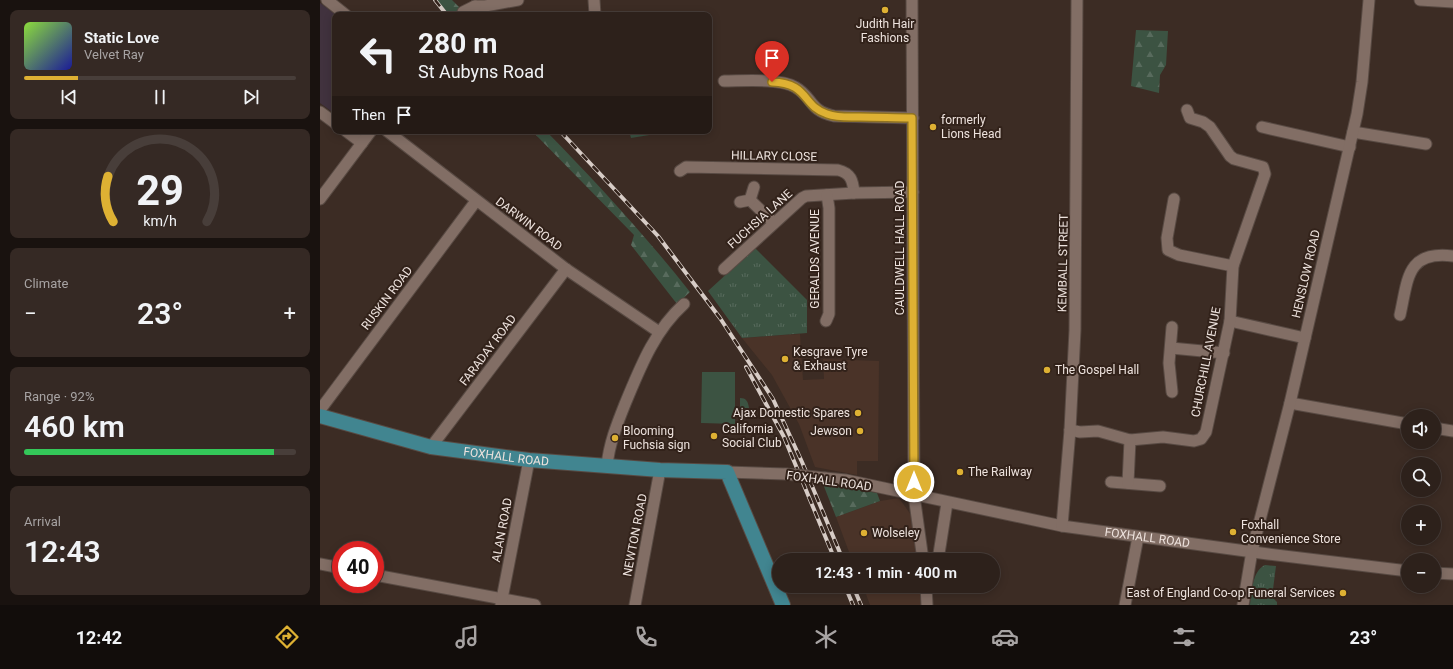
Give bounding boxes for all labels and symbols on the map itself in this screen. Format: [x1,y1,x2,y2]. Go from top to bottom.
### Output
marker: Judith Hair Fashions [880,5,890,15]
place label: Judith Hair Fashions [856,17,914,45]
pin [755,41,789,82]
place label: formerly Lions Head [941,113,1001,141]
marker: formerly Lions Head [928,122,938,132]
street label: HILLARY CLOSE [731,148,817,164]
street label: CAULDWELL HALL ROAD [893,181,907,315]
street label: FUCHSIA LANE [725,186,795,252]
street label: DARWIN ROAD [493,194,565,254]
street label: GERALDS AVENUE [808,209,822,309]
street label: KEMBALL STREET [1055,214,1071,312]
street label: HENSLOW ROAD [1289,228,1323,320]
street label: RUSKIN ROAD [359,263,415,333]
street label: CHURCHILL AVENUE [1188,306,1224,418]
street label: FARADAY ROAD [457,312,519,388]
place label: Kesgrave Tyre & Exhaust [793,345,868,373]
marker: Kesgrave Tyre & Exhaust [780,354,790,364]
place label: The Gospel Hall [1055,363,1139,377]
marker: The Gospel Hall [1042,365,1052,375]
place label: Ajax Domestic Spares [733,406,850,420]
marker: Ajax Domestic Spares [853,408,863,418]
place label: California Social Club [722,422,782,450]
place label: Blooming Fuchsia sign [623,424,690,452]
place label: Jewson [810,424,852,438]
marker: Jewson [855,426,865,436]
marker: California Social Club [709,431,719,441]
marker: Blooming Fuchsia sign [610,433,620,443]
street label: FOXHALL ROAD [463,444,549,469]
position arrow [893,461,935,503]
place label: The Railway [968,465,1032,479]
marker: The Railway [955,467,965,477]
street label: FOXHALL ROAD [785,468,873,494]
street label: NEWTON ROAD [620,492,650,578]
street label: ALAN ROAD [489,497,515,563]
place label: Foxhall Convenience Store [1241,518,1341,546]
street label: FOXHALL ROAD [1104,525,1191,550]
place label: Wolseley [872,526,920,540]
marker: Foxhall Convenience Store [1228,527,1238,537]
marker: Wolseley [859,528,869,538]
speed limit sign: 40 [332,541,384,593]
place label: East of England Co-op Funeral Services [1126,586,1335,600]
marker: East of England Co-op Funeral Services [1338,588,1348,598]

